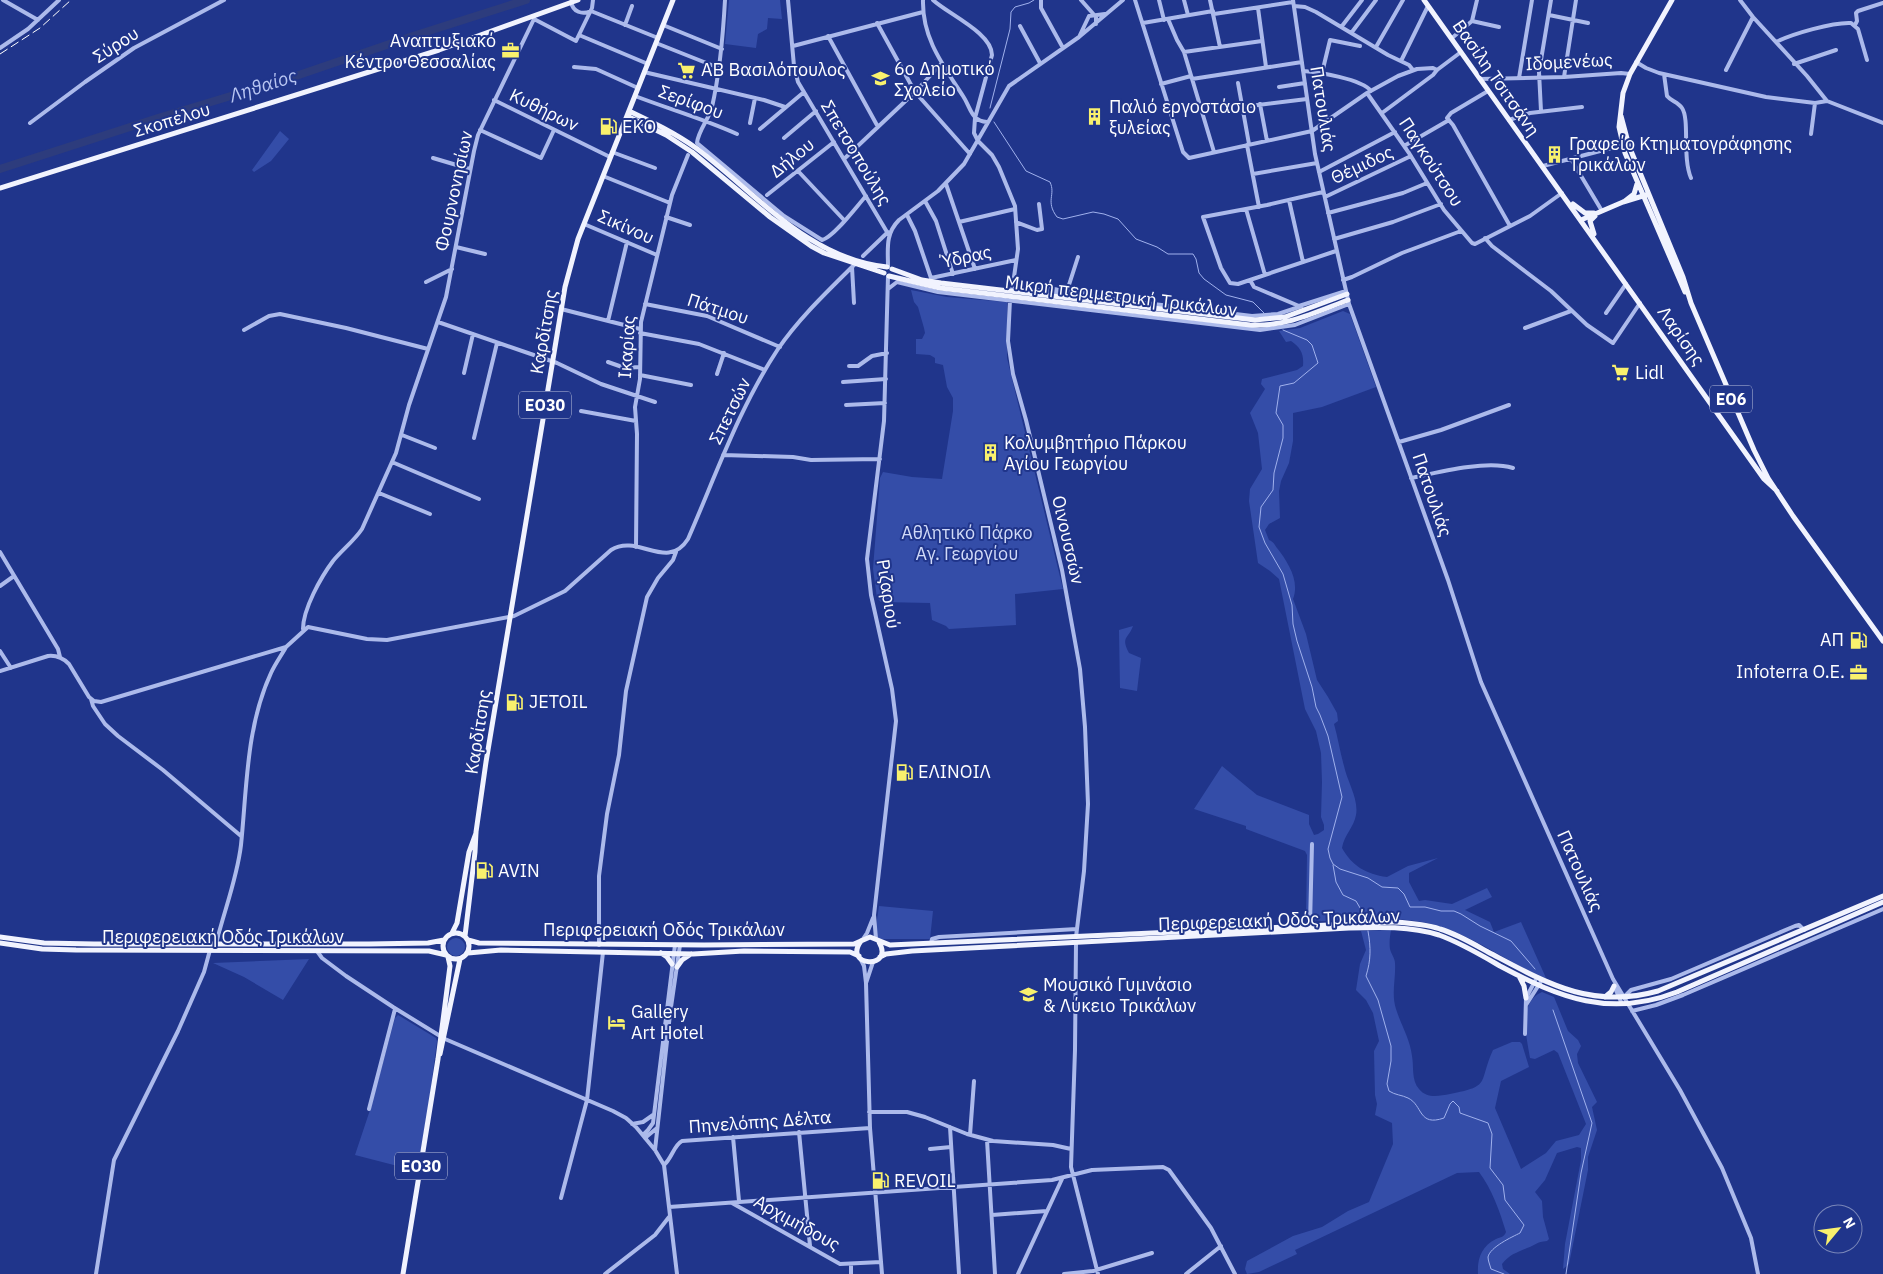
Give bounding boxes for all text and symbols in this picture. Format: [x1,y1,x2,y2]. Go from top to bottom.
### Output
street label: Βασίλη Τσιτσάνη [1448,15,1545,141]
street label: Σύρου [88,21,143,68]
place label: Αναπτυξιακό Κέντρο Θεσσαλίας [345,29,496,73]
office icon: Αναπτυξιακό Κέντρο Θεσσαλίας [500,41,520,61]
street label: Ιδομενέως [1525,48,1613,75]
place label: 6ο Δημοτικό Σχολείο [894,57,994,101]
place label: ΑΒ Βασιλόπουλος [701,58,846,81]
supermarket icon: ΑΒ Βασιλόπουλος [677,60,697,80]
water label: Ληθαίος [225,63,300,107]
street label: Πατουλιάς [1305,64,1342,154]
school or university icon: 6ο Δημοτικό Σχολείο [870,69,890,89]
street label: Σερίφου [656,79,727,124]
street label: Κυθήρων [506,83,583,136]
place label: Παλιό εργοστάσιο ξυλείας [1109,95,1256,139]
street label: Σπετσοπούλης [816,96,897,210]
street label: Σκοπέλου [131,97,213,142]
building icon: Παλιό εργοστάσιο ξυλείας [1085,107,1105,127]
street label: Παγκούτσου [1394,113,1469,211]
place label: EKO [622,115,656,138]
fuel station icon: EKO [598,117,618,137]
street label: Φουρνονησίων [430,129,478,253]
place label: Γραφείο Κτηματογράφησης Τρικάλων [1569,132,1793,176]
street label: Δήλου [765,133,819,183]
street label: Θέμιδος [1327,140,1397,189]
building icon: Γραφείο Κτηματογράφησης Τρικάλων [1545,144,1565,164]
street label: Σικίνου [595,204,658,249]
street label: Ύδρας [937,240,994,273]
street label: Μικρή περιμετρική Τρικάλων [1004,270,1238,321]
street label: Καρδίτσης [525,288,562,376]
street label: Πάτμου [684,288,752,329]
street label: Λαρίσης [1653,301,1710,370]
street label: Ικαρίας [613,314,640,379]
place label: Lidl [1635,361,1664,384]
supermarket icon: Lidl [1611,363,1631,383]
street label: Σπετσών [704,374,756,448]
road number: ΕΟ6 [1710,386,1752,412]
road number: ΕΟ30 [519,392,571,418]
place label: Κολυμβητήριο Πάρκου Αγίου Γεωργίου [1004,431,1187,475]
building icon: Κολυμβητήριο Πάρκου Αγίου Γεωργίου [980,443,1000,463]
street label: Πατουλιάς [1407,450,1458,540]
street label: Οινουσσών [1047,493,1090,587]
park label: Αθλητικό Πάρκο Αγ. Γεωργίου [901,521,1033,565]
street label: Ριζαριού [872,558,905,630]
place label: ΑΠ [1820,628,1844,651]
fuel station icon: ΑΠ [1848,630,1868,650]
place label: Infoterra Ο.Ε. [1736,660,1845,683]
office icon: Infoterra Ο.Ε. [1849,662,1869,682]
street label: Καρδίτσης [459,688,496,776]
place label: JETOIL [529,690,588,713]
fuel station icon: JETOIL [505,692,525,712]
place label: ΕΛΙΝΟΙΛ [918,760,991,783]
fuel station icon: ΕΛΙΝΟΙΛ [894,762,914,782]
street label: Πατουλιάς [1552,826,1609,915]
place label: AVIN [498,859,540,882]
fuel station icon: AVIN [474,861,494,881]
street label: Περιφερειακή Οδός Τρικάλων [1158,904,1400,935]
street label: Περιφερειακή Οδός Τρικάλων [543,918,785,941]
street label: Περιφερειακή Οδός Τρικάλων [102,925,344,948]
place label: Μουσικό Γυμνάσιο & Λύκειο Τρικάλων [1043,973,1196,1017]
school or university icon: Μουσικό Γυμνάσιο & Λύκειο Τρικάλων [1019,985,1039,1005]
place label: Gallery Art Hotel [631,1000,704,1044]
hotel icon: Gallery Art Hotel [607,1012,627,1032]
street label: Πηνελόπης Δέλτα [688,1105,832,1138]
road number: ΕΟ30 [395,1152,447,1180]
place label: REVOIL [894,1169,956,1192]
fuel station icon: REVOIL [870,1171,890,1191]
street label: Αρχιμήδους [750,1189,845,1256]
north arrow [1813,1204,1863,1254]
text: N [1839,1214,1860,1231]

